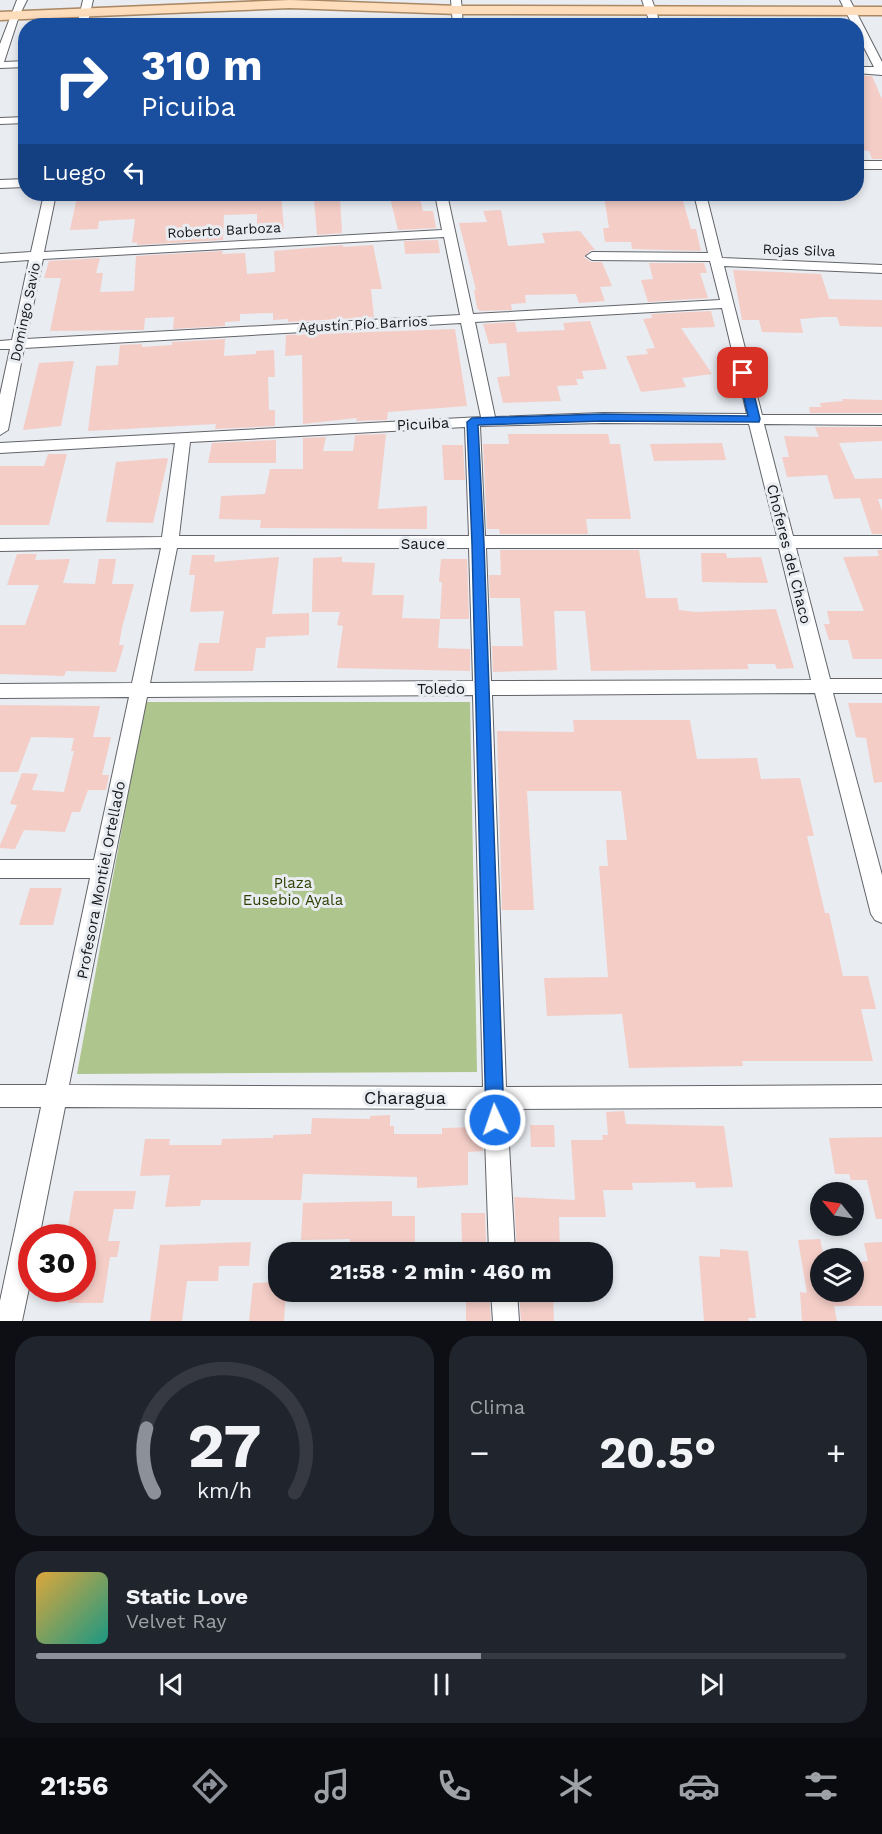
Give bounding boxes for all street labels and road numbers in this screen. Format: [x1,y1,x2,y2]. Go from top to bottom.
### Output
street label: Roberto Barboza [167,219,281,241]
street label: Rojas Silva [762,241,836,259]
street label: Domingo Savio [7,261,43,363]
street label: Agustín Pío Barrios [298,313,428,335]
street label: Picuiba [396,414,450,434]
street label: Choferes del Chaco [763,482,815,626]
street label: Sauce [401,535,445,553]
street label: Toledo [417,680,465,698]
street label: Profesora Montiel Ortellado [73,780,129,980]
street label: Charagua [364,1087,446,1108]

